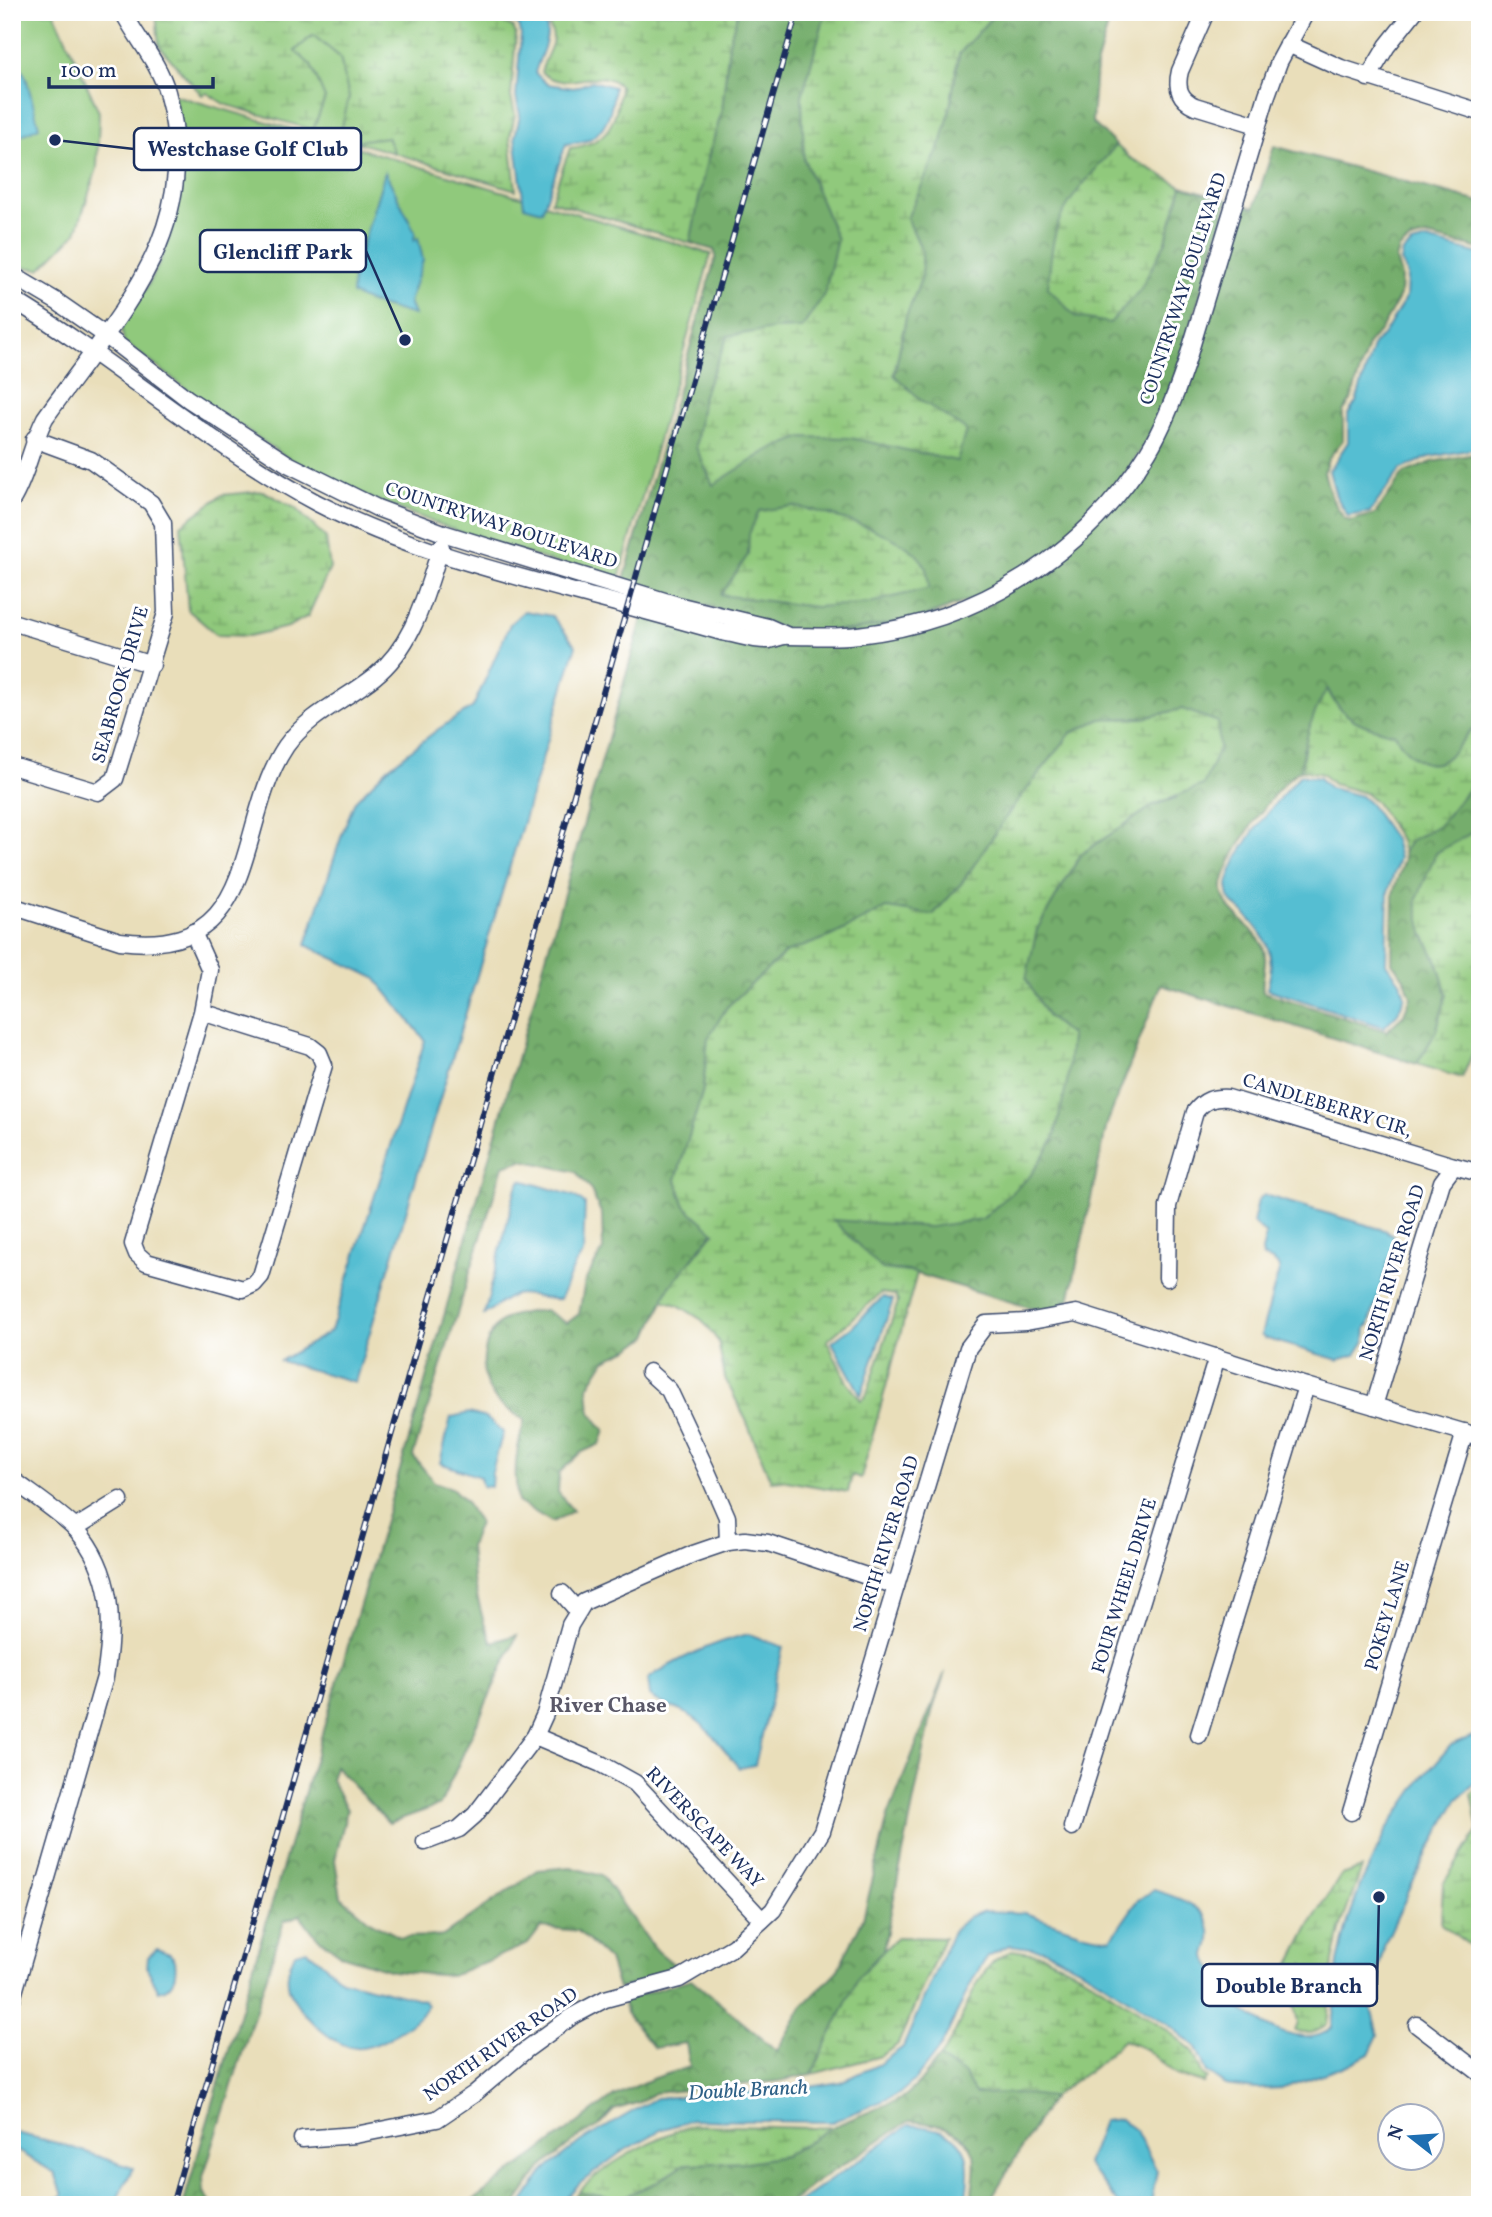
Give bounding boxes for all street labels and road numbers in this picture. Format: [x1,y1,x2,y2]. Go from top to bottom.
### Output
street label: COUNTRYWAY BOULEVARD [1134,169,1234,408]
street label: COUNTRYWAY BOULEVARD [382,476,621,576]
street label: SEABROOK DRIVE [86,603,156,767]
street label: CANDLEBERRY CIR, [1239,1068,1415,1144]
street label: NORTH RIVER ROAD [1354,1182,1432,1364]
street label: NORTH RIVER ROAD [848,1453,926,1635]
street label: FOUR WHEEL DRIVE [1086,1495,1164,1677]
street label: POKEY LANE [1359,1558,1417,1674]
street label: RIVERSCAPE WAY [639,1762,769,1895]
street label: NORTH RIVER ROAD [419,1982,584,2108]

